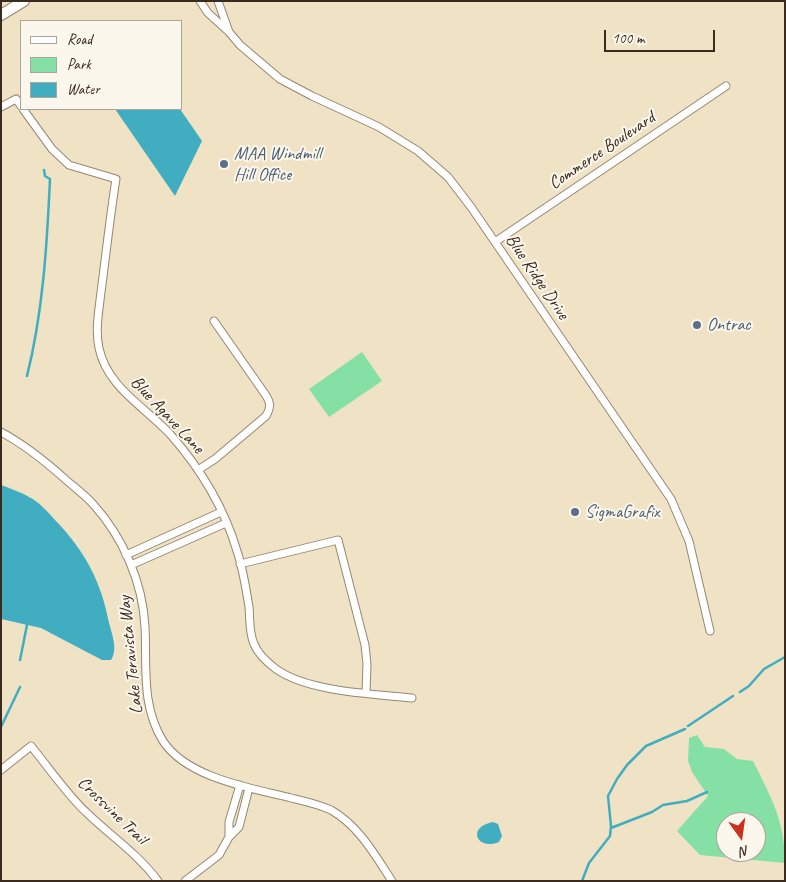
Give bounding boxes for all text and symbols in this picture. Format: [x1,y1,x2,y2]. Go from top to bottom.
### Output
legend [20,20,182,110]
scale bar [606,20,717,52]
text: 100 m [612,29,644,48]
text: Road [67,30,92,49]
text: Park [67,55,91,74]
text: Water [67,80,100,99]
street label: Commerce Boulevard [545,108,659,194]
place label: MAA Windmill Hill Office [234,143,321,186]
marker: MAA Windmill Hill Office [218,158,230,170]
street label: Blue Ridge Drive [501,230,573,324]
place label: Ontrac [707,314,751,336]
marker: Ontrac [691,319,703,331]
street label: Blue Agave Lane [126,372,208,458]
place label: SigmaGrafix [585,501,659,523]
marker: SigmaGrafix [569,506,581,518]
street label: Lake Teravista Way [114,595,148,715]
street label: Crossvine Trail [73,772,151,850]
north arrow [716,812,766,862]
text: N [738,842,751,860]

